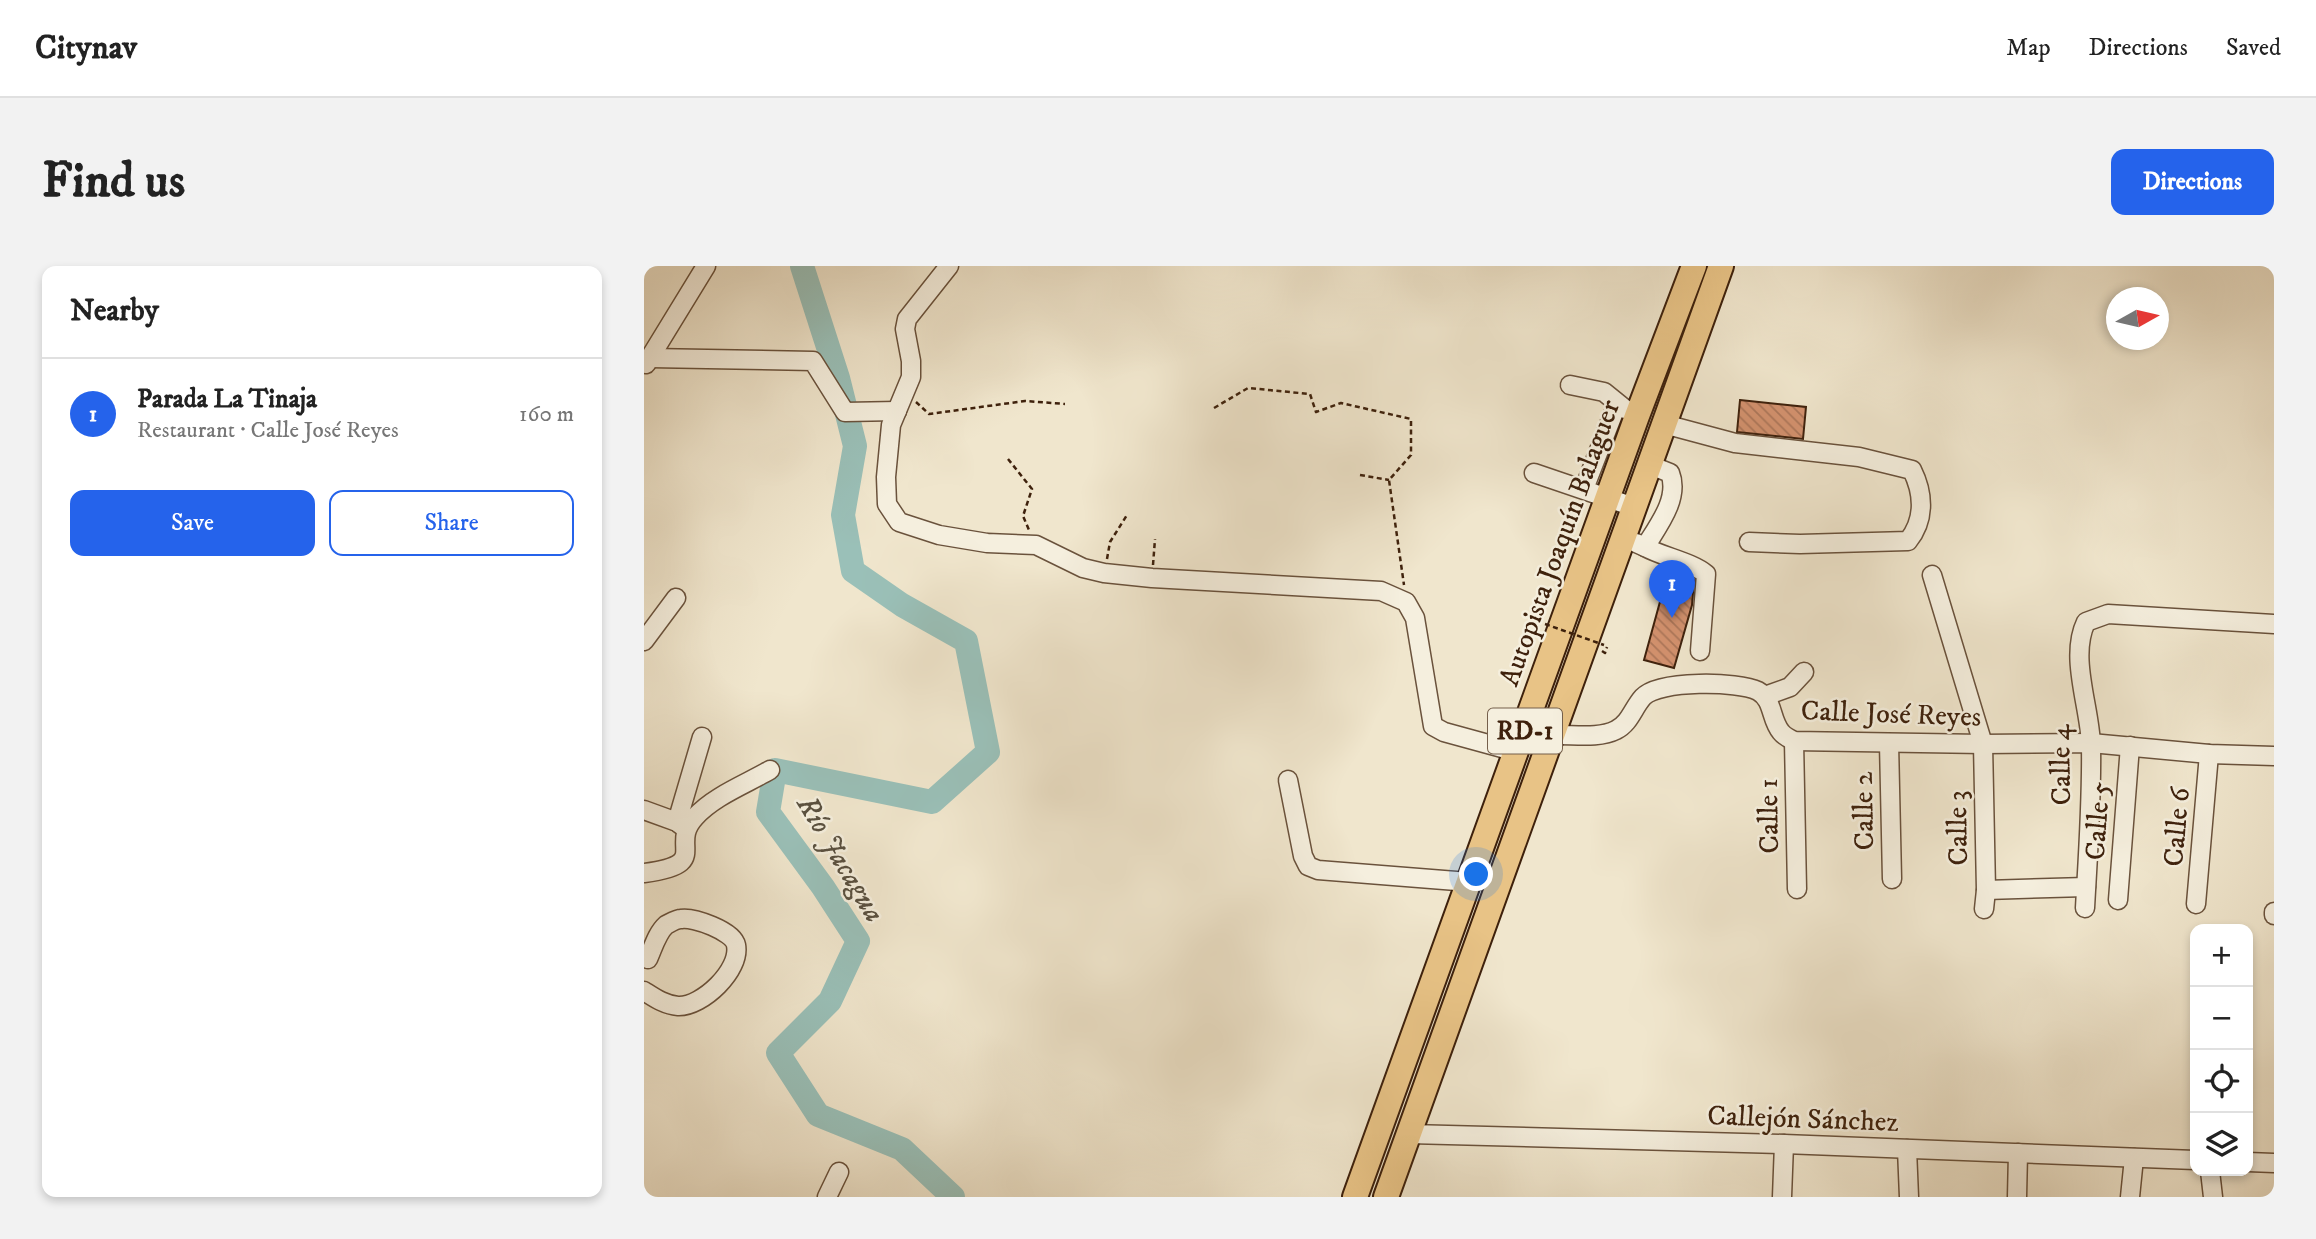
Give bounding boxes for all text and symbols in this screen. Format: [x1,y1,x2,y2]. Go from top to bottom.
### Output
text: Citynav [35,28,137,69]
text: Map [2006,33,2051,63]
text: Directions [2089,33,2188,63]
text: Saved [2226,33,2281,63]
button: Directions [2111,149,2274,215]
text: Find us [42,151,185,213]
north arrow [2106,287,2169,350]
text: Nearby [70,293,159,330]
text: Parada La Tinaja [137,383,317,416]
street label: Autopista Joaquín Balaguer [1492,395,1628,691]
text: 1 [89,400,97,429]
text: 160 m [519,400,574,429]
text: Restaurant · Calle José Reyes [137,416,399,445]
button: Save [70,490,315,556]
button: Share [329,490,574,556]
pin: 1 [1649,560,1695,618]
street label: Calle José Reyes [1800,693,1982,735]
road number: RD-1 [1488,708,1562,754]
street label: Calle 4 [2043,723,2079,806]
street label: Calle 2 [1846,771,1882,851]
street label: Calle 1 [1751,778,1787,854]
street label: Calle 5 [2078,780,2118,861]
street label: Calle 6 [2156,785,2198,868]
water label: Río Jacagua [787,788,892,929]
street label: Calle 3 [1940,790,1976,866]
your location [1459,857,1493,891]
map controls [2190,924,2253,1176]
button: + [2190,924,2253,987]
button: − [2190,987,2253,1050]
button: locate [2190,1050,2253,1113]
street label: Callejón Sánchez [1707,1098,1899,1140]
button: layers [2190,1113,2253,1176]

